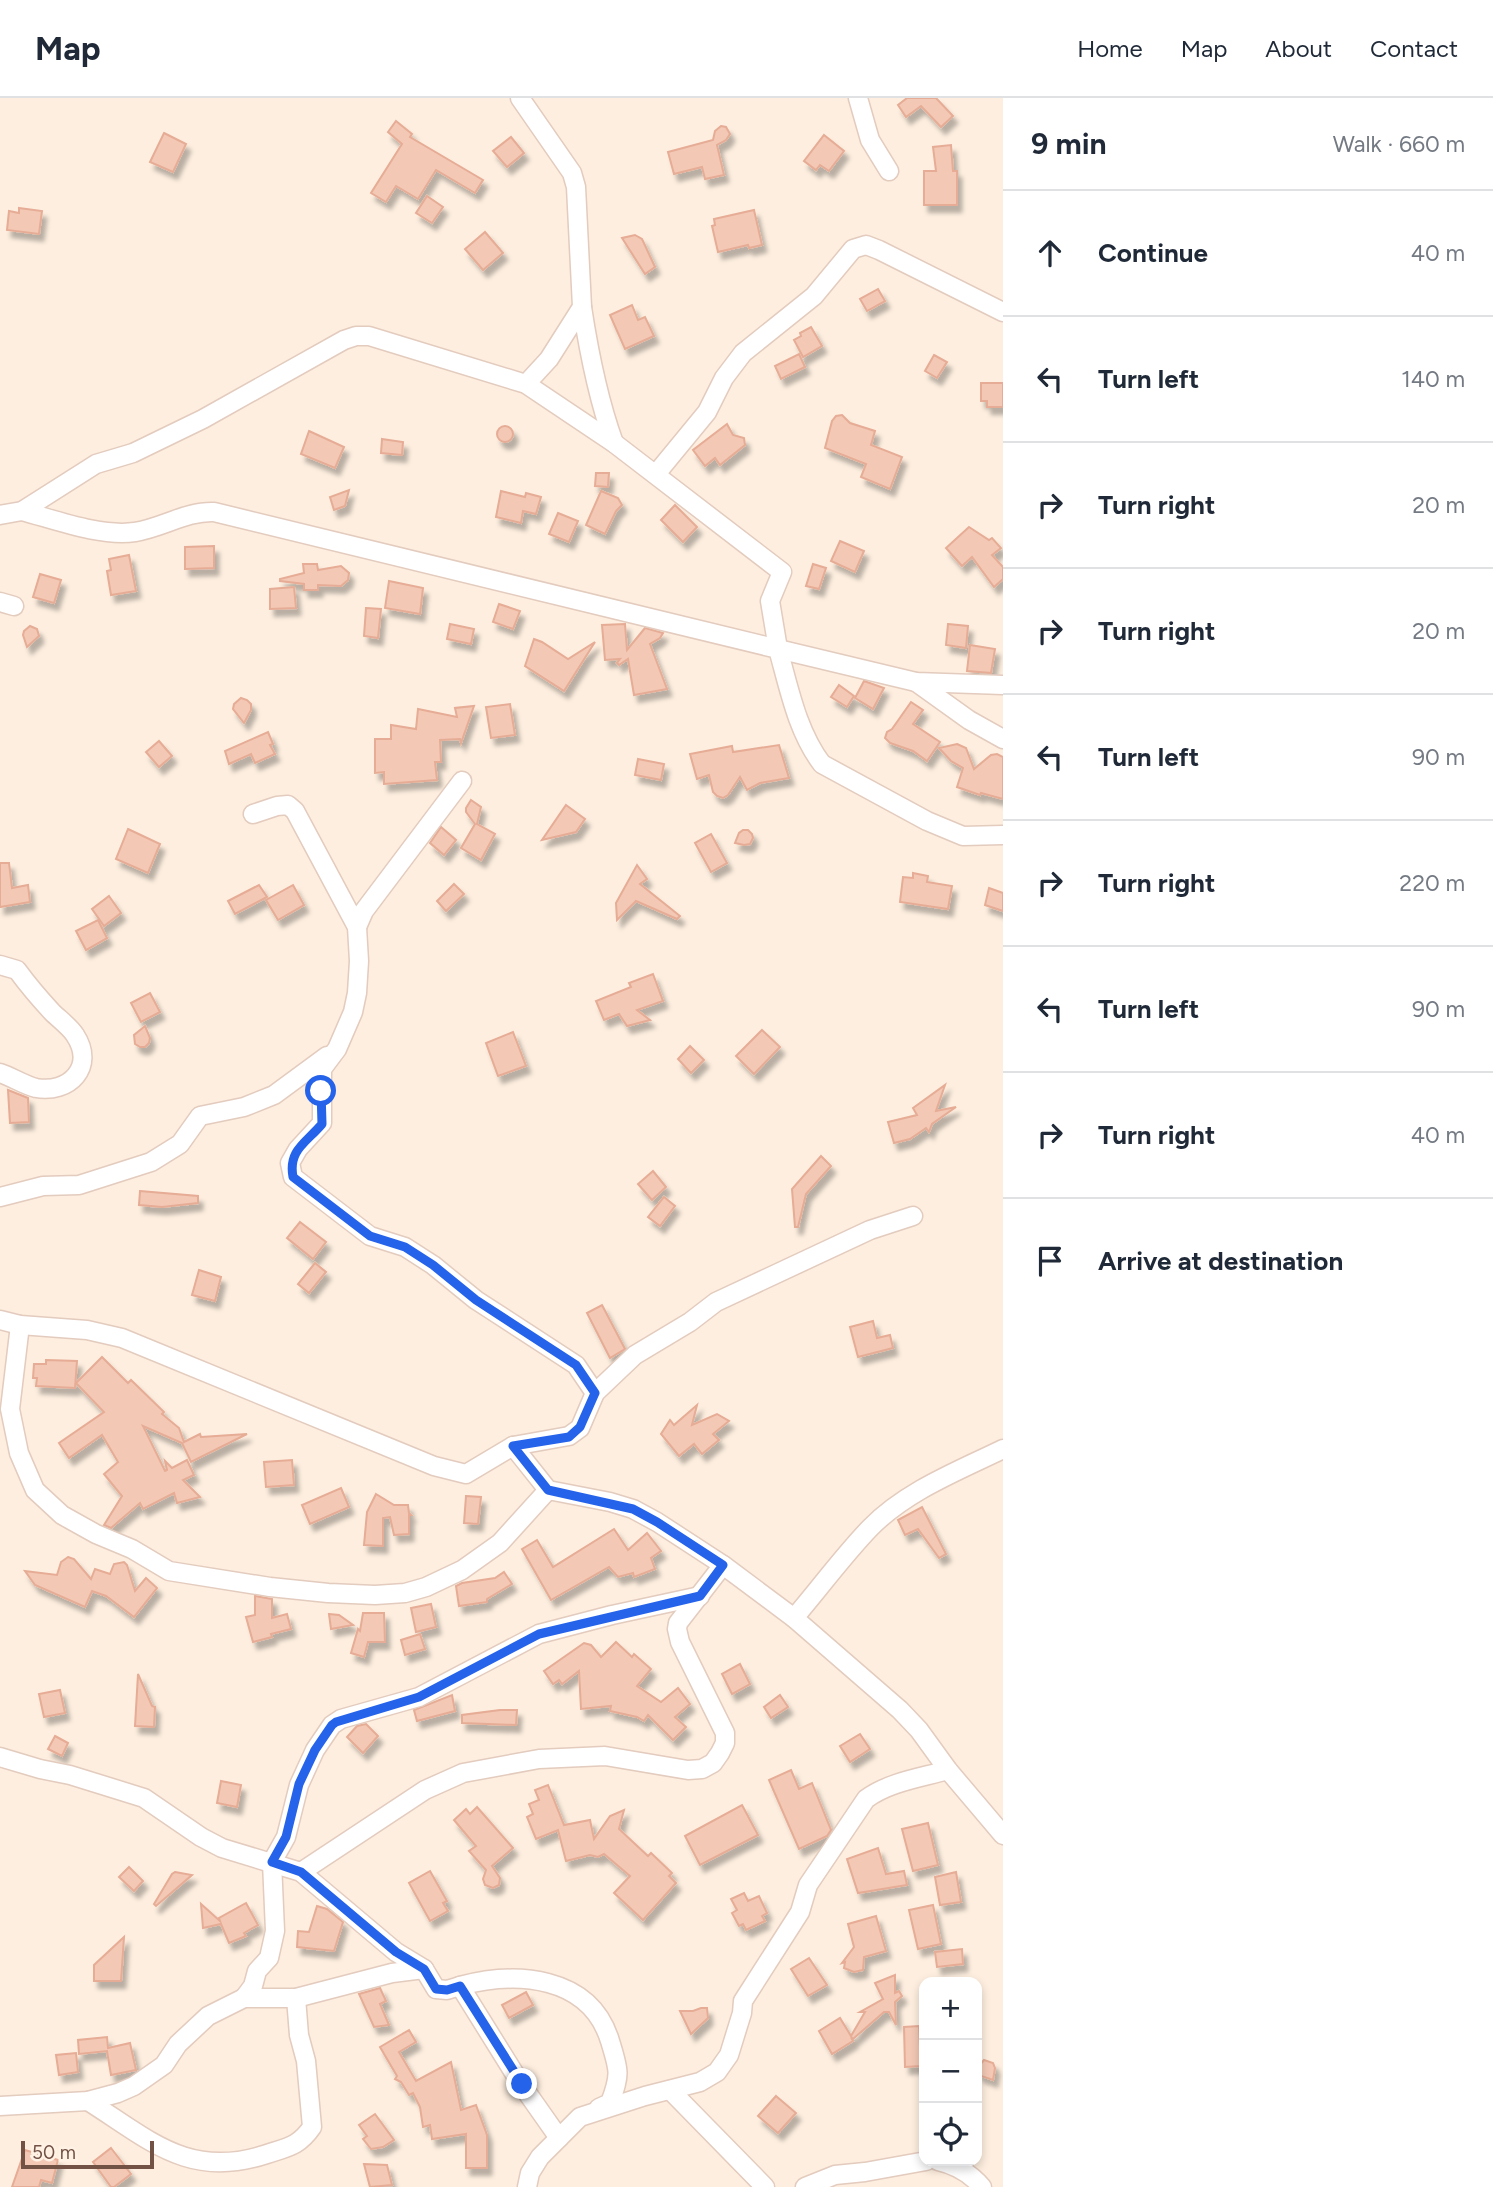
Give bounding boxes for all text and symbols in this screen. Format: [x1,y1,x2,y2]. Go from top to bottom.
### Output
text: Map [35,29,101,68]
text: Home [1077,34,1143,63]
text: Map [1181,34,1227,63]
text: About [1265,34,1332,63]
text: Contact [1370,34,1458,63]
text: 9 min [1031,125,1107,162]
text: Walk · 660 m [1333,130,1465,158]
icon: ahead [1031,234,1069,272]
text: Continue [1098,237,1208,269]
text: 40 m [1411,239,1465,267]
icon: left [1031,360,1069,398]
text: Turn left [1098,363,1199,395]
text: 140 m [1401,365,1465,393]
icon: right [1031,486,1069,524]
text: Turn right [1098,489,1215,521]
text: 20 m [1412,491,1465,519]
icon: right [1031,612,1069,650]
text: Turn right [1098,615,1215,647]
text: 20 m [1412,617,1465,645]
icon: left [1031,738,1069,776]
text: Turn left [1098,741,1199,773]
text: 90 m [1412,743,1465,771]
icon: right [1031,864,1069,902]
text: Turn right [1098,867,1215,899]
text: 220 m [1399,869,1465,897]
icon: left [1031,990,1069,1028]
text: Turn left [1098,993,1199,1025]
text: 90 m [1412,995,1465,1023]
route start [305,1075,336,1106]
icon: right [1031,1116,1069,1154]
text: Turn right [1098,1119,1215,1151]
text: 40 m [1411,1121,1465,1149]
icon: arrive [1031,1242,1069,1280]
text: Arrive at destination [1098,1245,1343,1277]
map controls [919,1977,982,2166]
button: + [919,1977,982,2040]
button: − [919,2040,982,2103]
route end [506,2068,537,2099]
button: locate [919,2103,982,2166]
scale bar [21,2138,154,2170]
text: 50 m [32,2141,76,2164]

